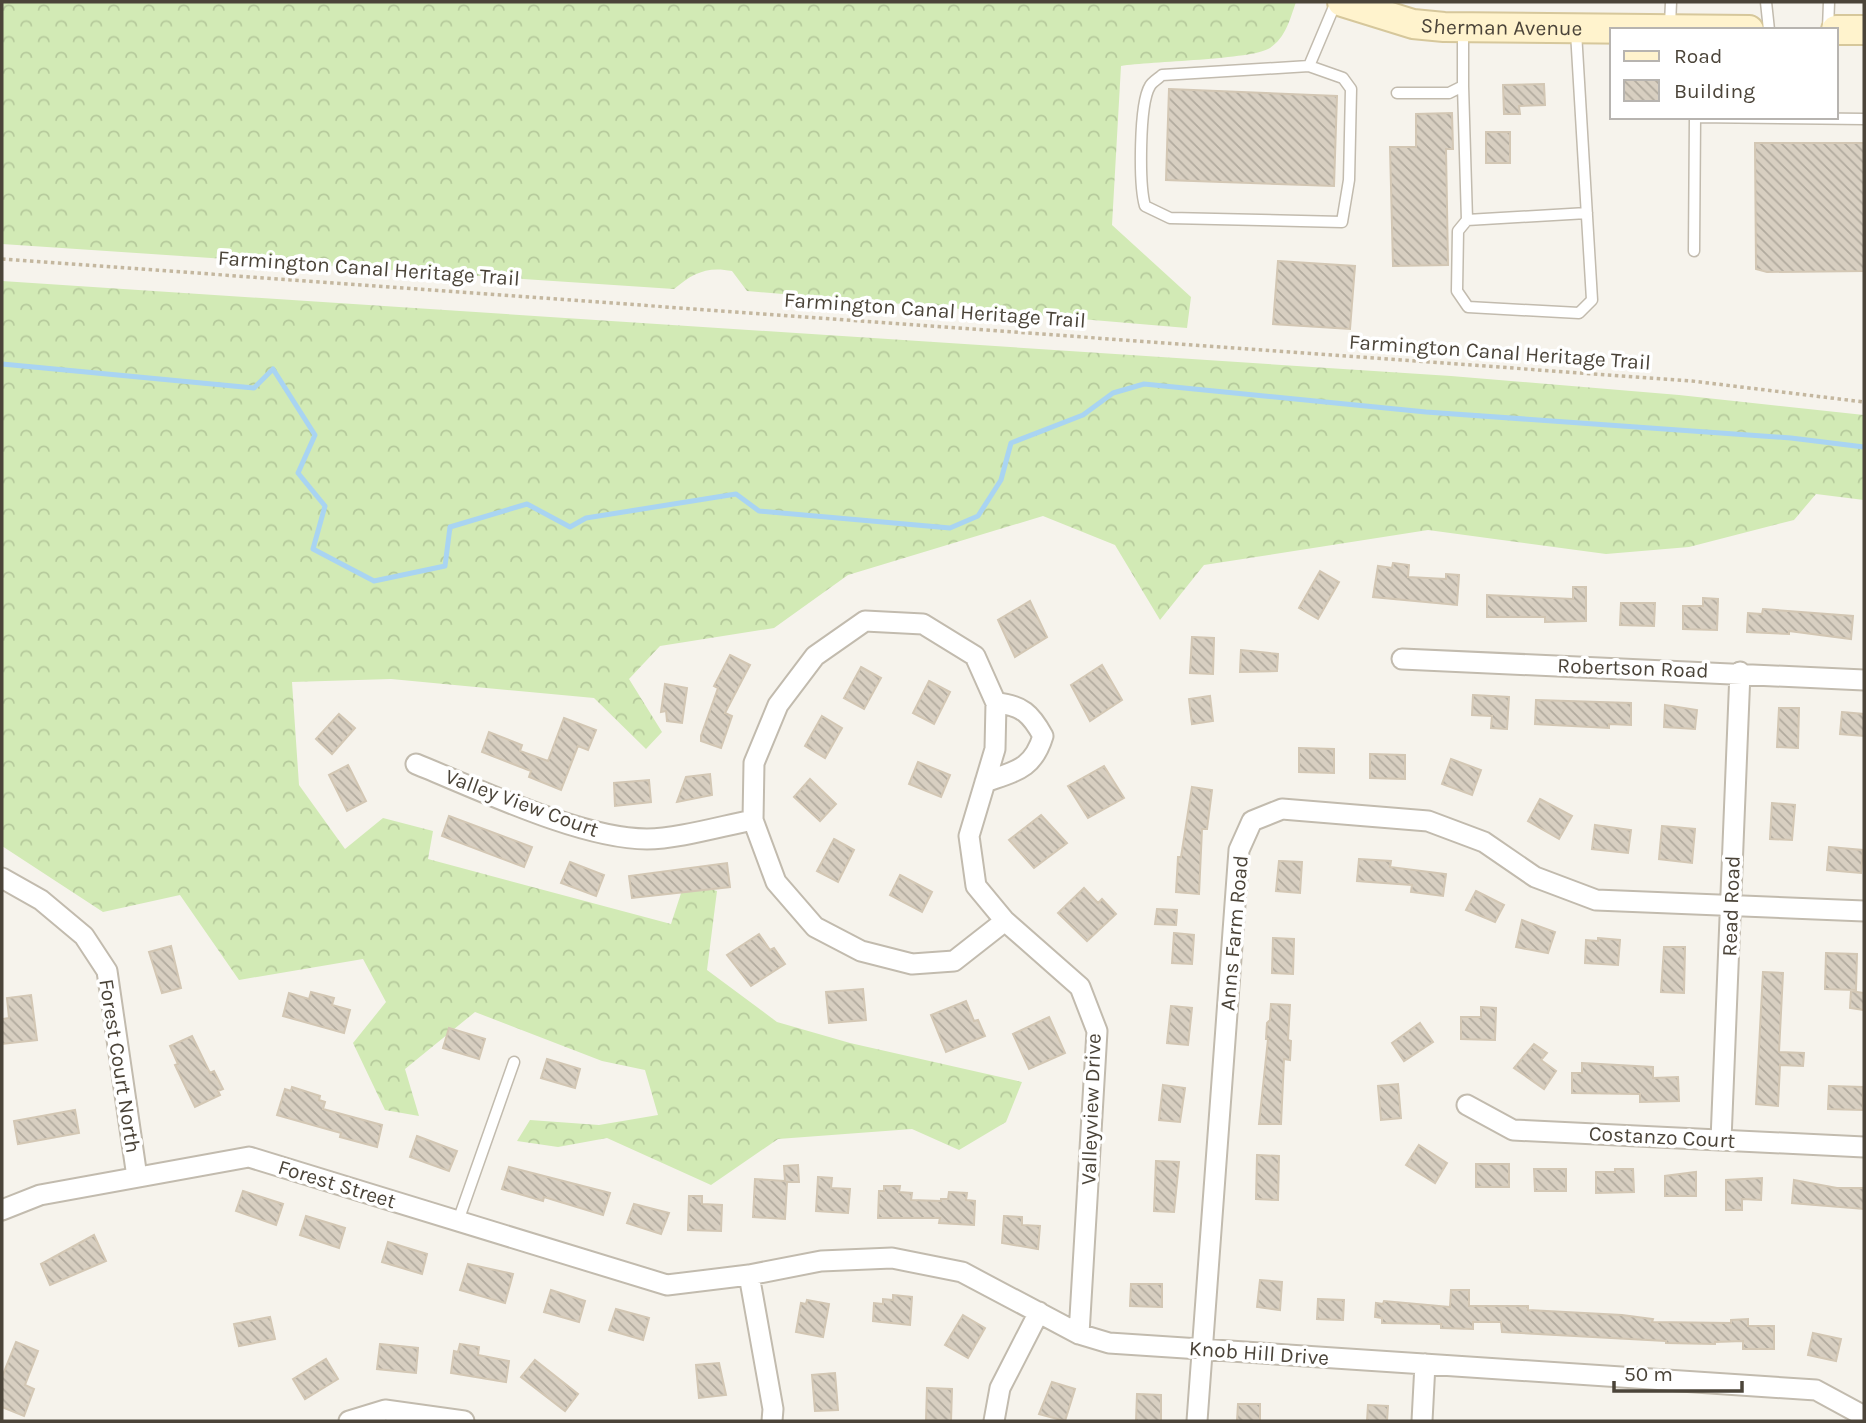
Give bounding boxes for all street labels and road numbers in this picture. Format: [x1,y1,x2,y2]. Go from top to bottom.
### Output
street label: Sherman Avenue [1420,13,1583,40]
street label: Farmington Canal Heritage Trail [217,245,521,291]
street label: Farmington Canal Heritage Trail [783,287,1087,333]
street label: Farmington Canal Heritage Trail [1348,329,1652,375]
street label: Robertson Road [1557,653,1709,683]
street label: Valley View Court [442,764,602,842]
street label: Anns Farm Road [1215,854,1253,1012]
street label: Read Road [1717,855,1745,957]
street label: Forest Court North [94,977,146,1155]
street label: Valleyview Drive [1076,1033,1106,1185]
street label: Costanzo Court [1588,1121,1736,1153]
street label: Forest Street [275,1155,399,1213]
street label: Knob Hill Drive [1188,1336,1330,1370]

